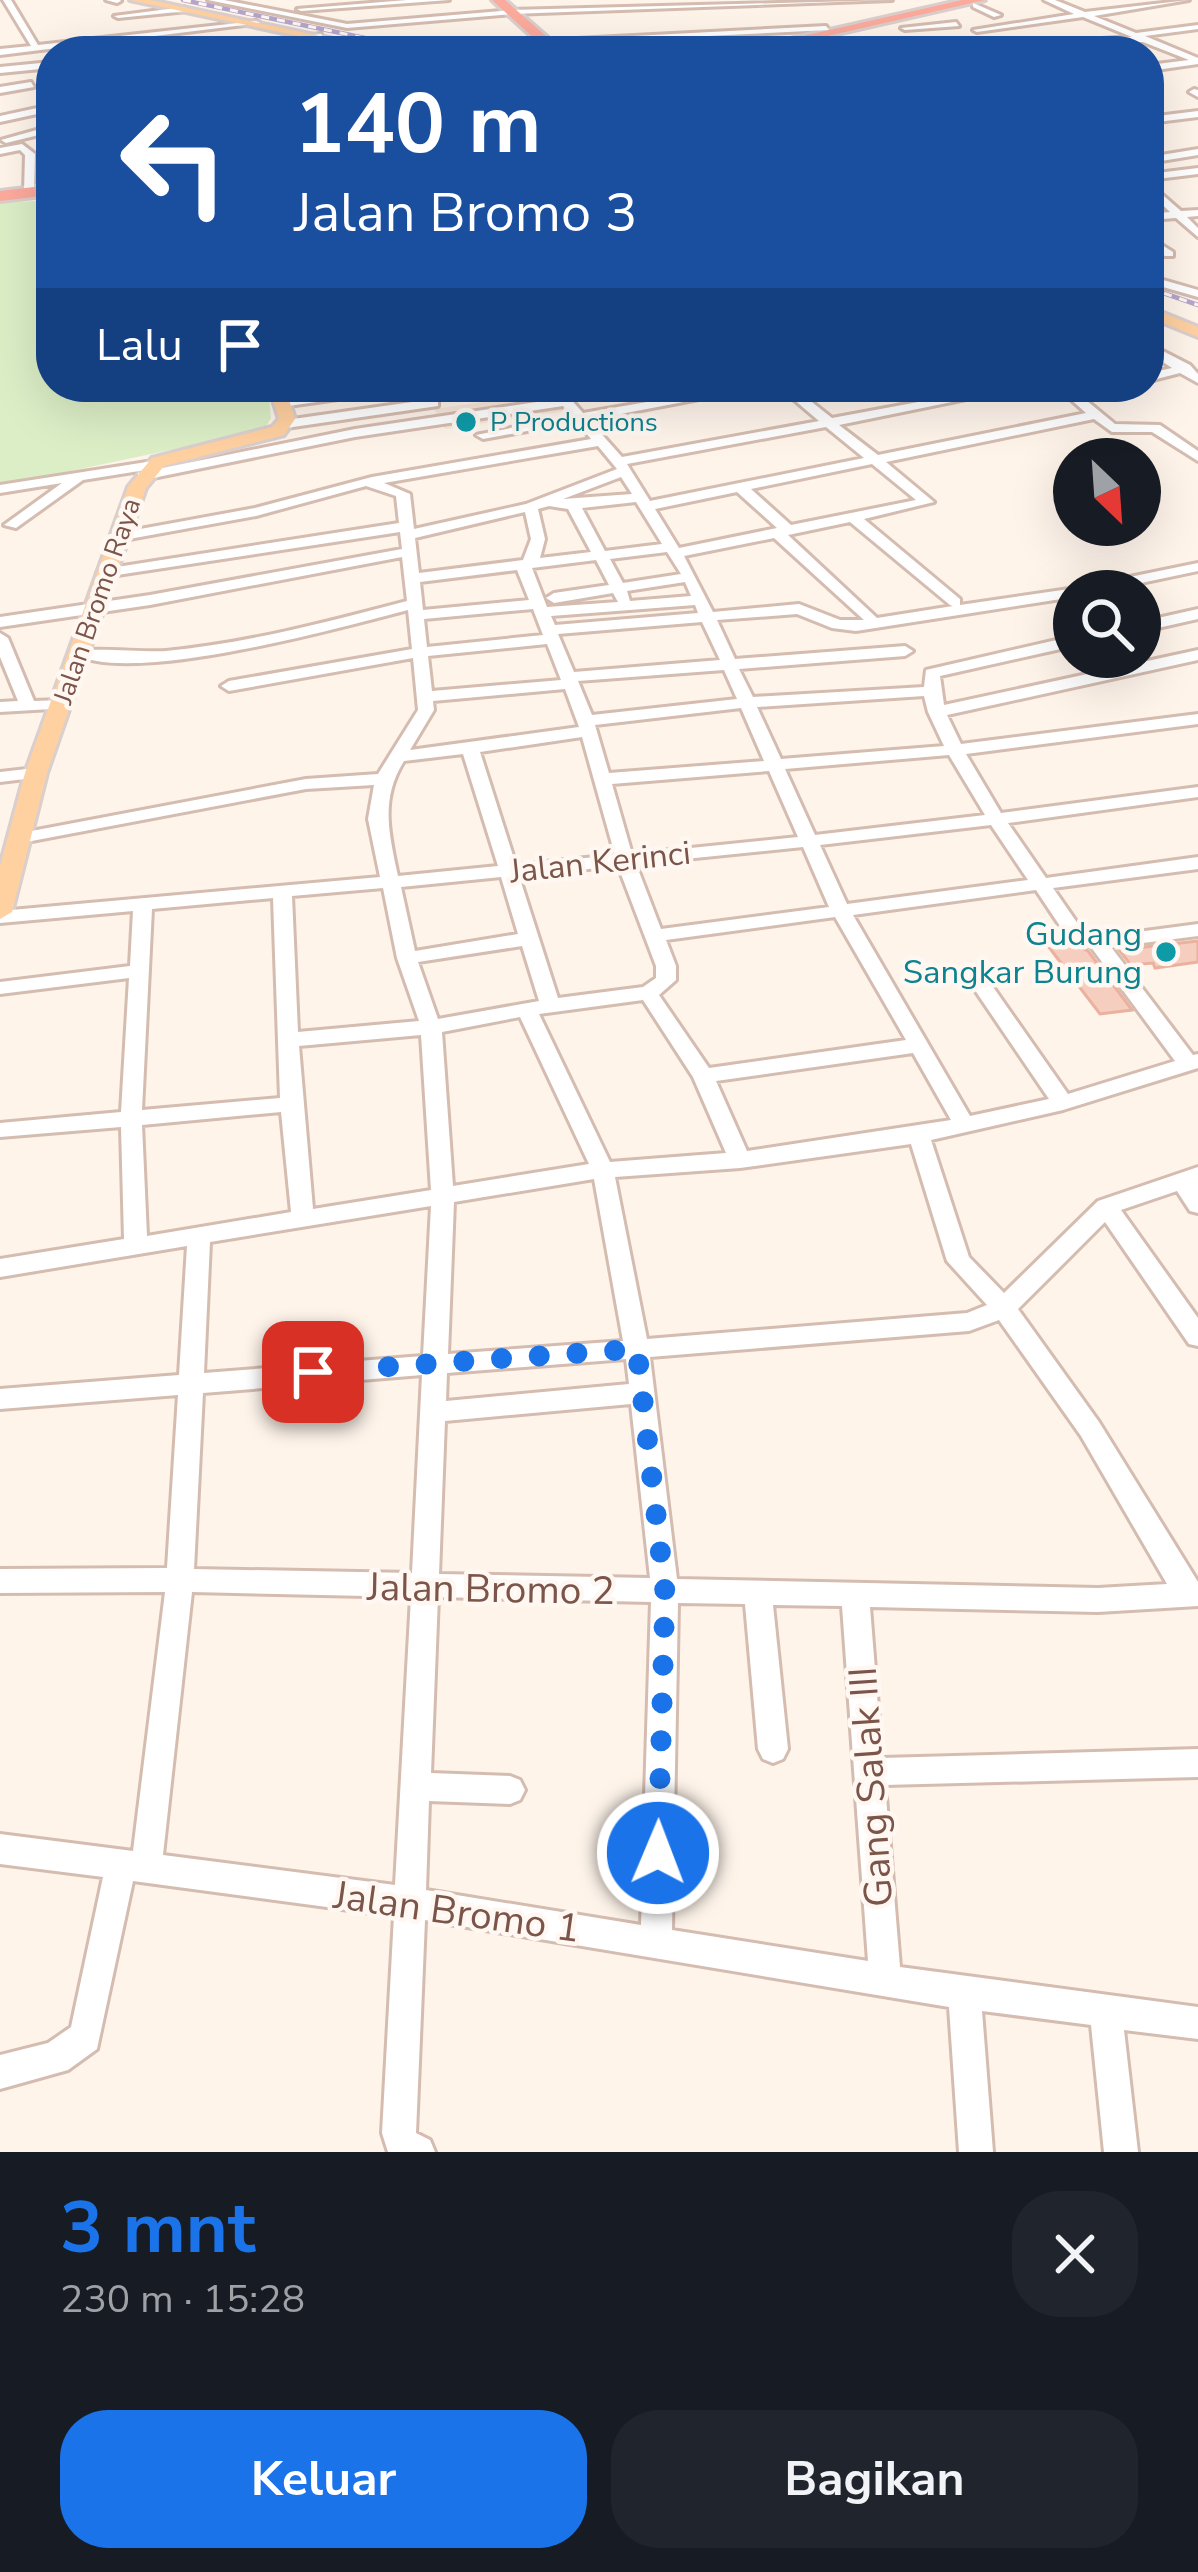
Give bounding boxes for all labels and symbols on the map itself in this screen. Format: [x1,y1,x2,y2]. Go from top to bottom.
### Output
place label: P Productions [490,404,658,441]
marker: P Productions [453,409,479,435]
north arrow [1053,438,1161,546]
street label: Jalan Bromo Raya [45,493,150,710]
street label: Jalan Kerinci [506,831,693,894]
place label: Gudang Sangkar Burung [903,912,1142,995]
marker: Gudang Sangkar Burung [1153,939,1179,965]
pin [262,1321,364,1423]
street label: Jalan Bromo 2 [366,1561,615,1618]
street label: Gang Salak III [837,1665,906,1909]
position arrow [595,1790,721,1916]
street label: Jalan Bromo 1 [329,1869,583,1956]

